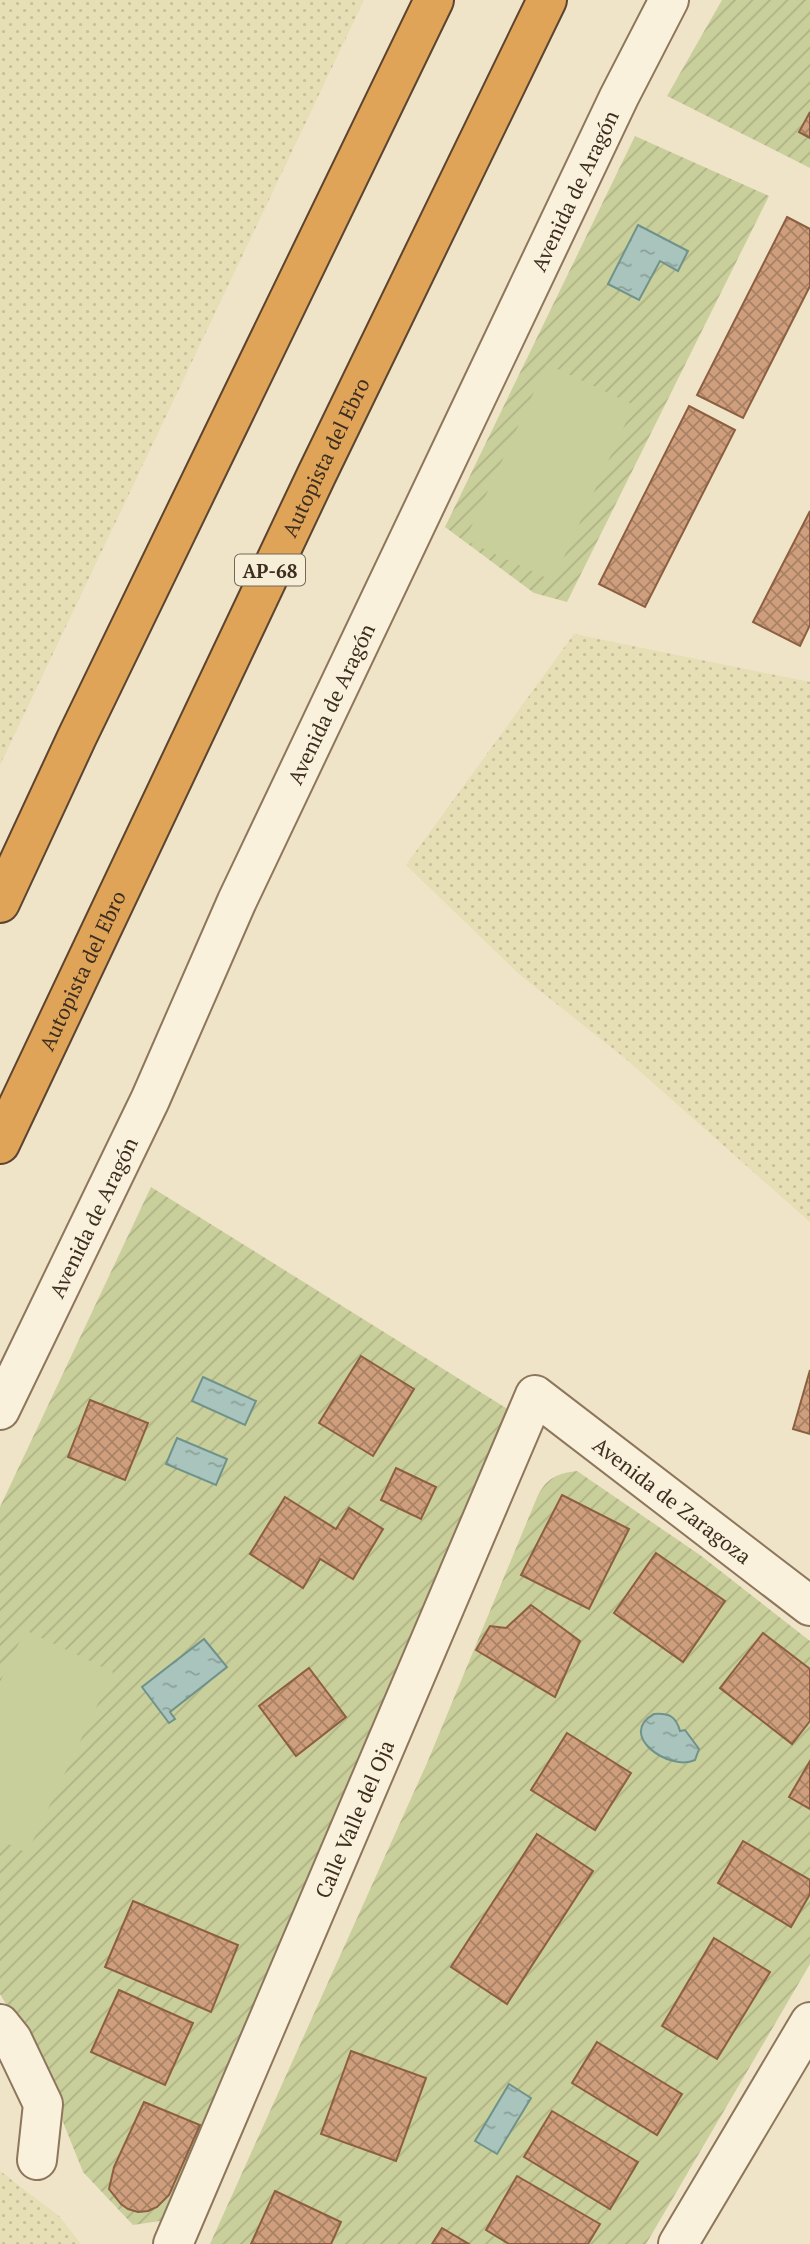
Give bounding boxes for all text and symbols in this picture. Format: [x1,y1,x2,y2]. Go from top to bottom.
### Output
street label: Avenida de Aragón [524,105,625,276]
street label: Autopista del Ebro [275,373,376,541]
road number: AP-68 [235,554,305,586]
street label: Avenida de Aragón [281,618,381,789]
street label: Autopista del Ebro [32,886,132,1055]
street label: Avenida de Aragón [42,1132,144,1302]
street label: Avenida de Zaragoza [587,1431,758,1570]
street label: Calle Valle del Oja [308,1735,400,1902]

